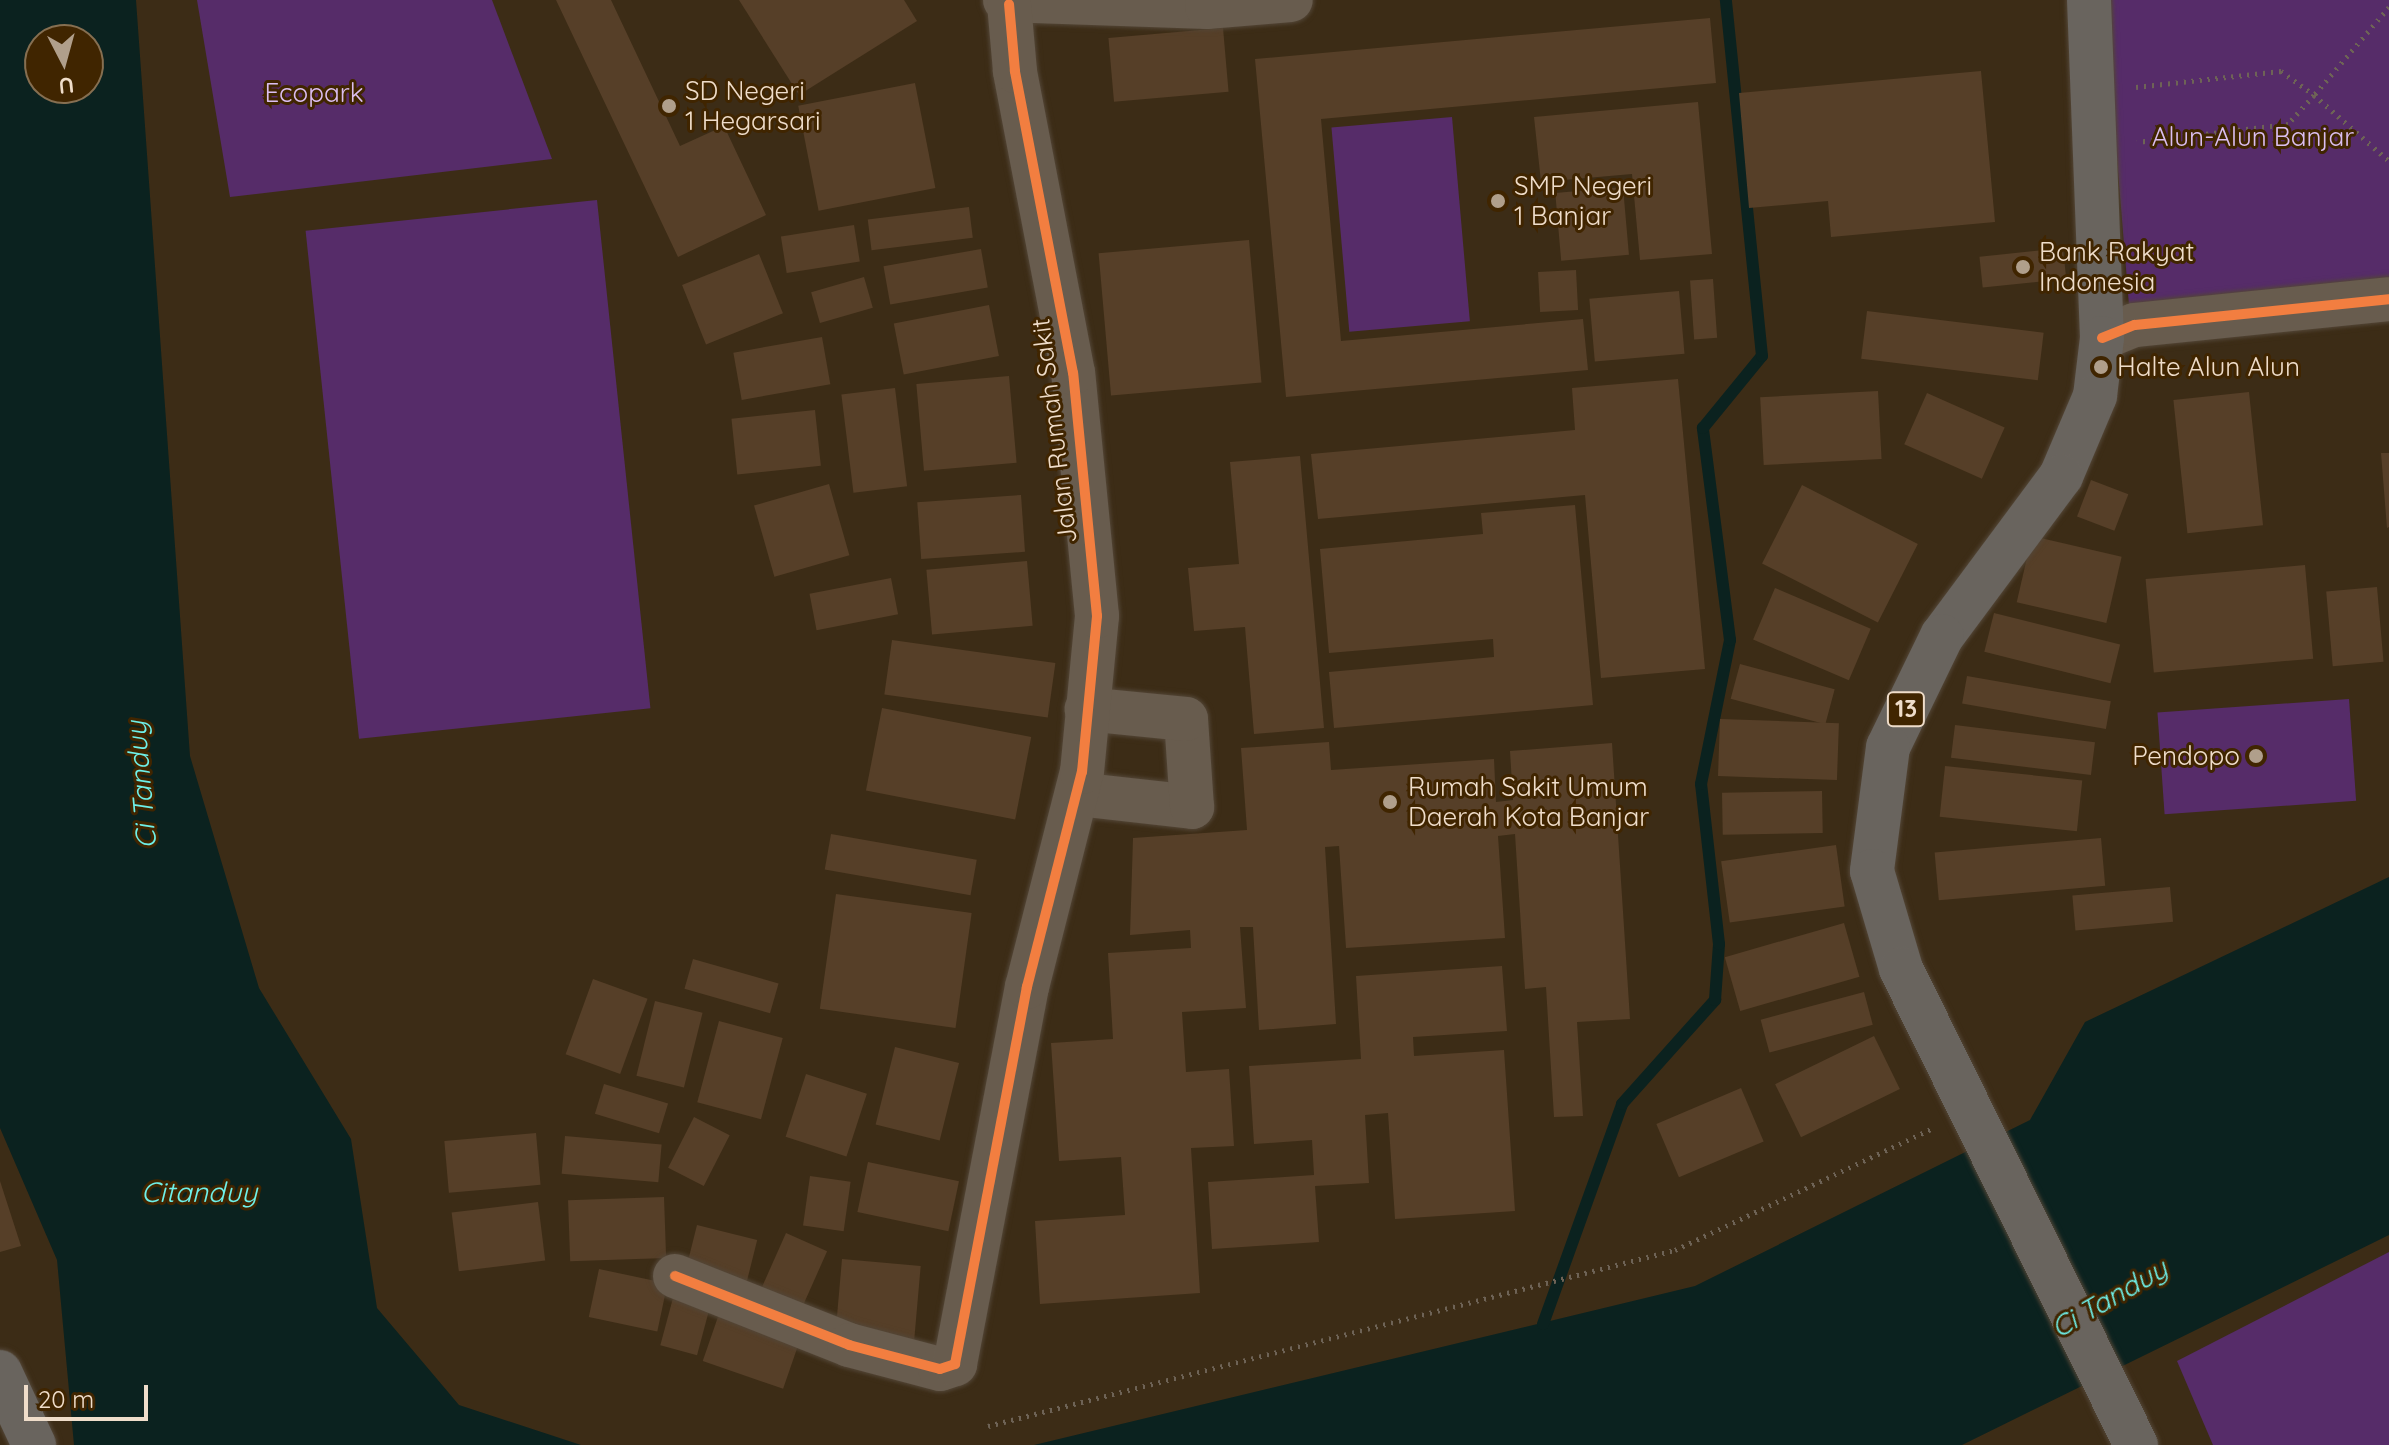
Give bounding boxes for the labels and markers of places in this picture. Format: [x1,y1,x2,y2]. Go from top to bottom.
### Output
place label: SD Negeri 1 Hegarsari [685,75,821,136]
marker: SD Negeri 1 Hegarsari [660,97,678,115]
place label: SMP Negeri 1 Banjar [1514,170,1652,232]
marker: SMP Negeri 1 Banjar [1489,192,1507,210]
place label: Bank Rakyat Indonesia [2039,236,2194,298]
marker: Bank Rakyat Indonesia [2014,258,2032,276]
place label: Halte Alun Alun [2117,351,2300,383]
marker: Halte Alun Alun [2092,358,2110,376]
place label: Pendopo [2132,740,2240,772]
marker: Pendopo [2247,747,2265,765]
place label: Rumah Sakit Umum Daerah Kota Banjar [1408,771,1649,832]
marker: Rumah Sakit Umum Daerah Kota Banjar [1379,791,1401,813]

